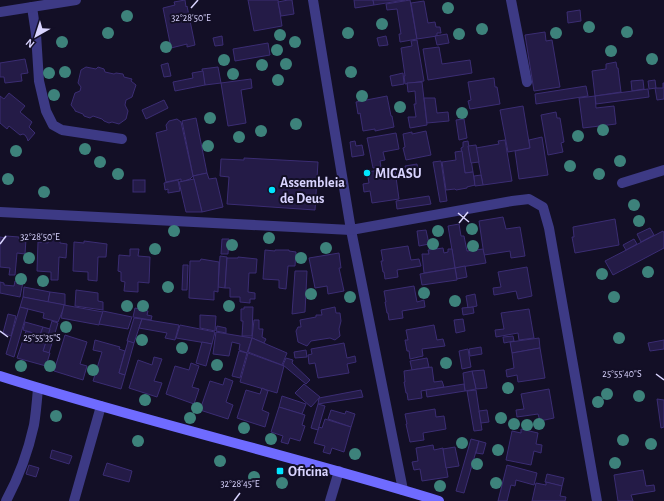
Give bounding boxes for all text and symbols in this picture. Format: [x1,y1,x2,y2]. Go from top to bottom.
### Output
text: 32°28'50"E [171,13,211,23]
north arrow [16,16,56,56]
text: N [24,37,36,50]
place label: MICASU [375,167,422,181]
marker: MICASU [362,168,372,178]
place label: Assembleia de Deus [280,176,345,206]
marker: Assembleia de Deus [267,185,277,195]
text: 32°28'50"E [20,232,60,242]
text: 25°55'35"S [23,333,61,343]
text: 25°55'40"S [602,369,642,379]
place label: Oficina [288,465,329,479]
marker: Oficina [275,466,285,476]
text: 32°28'45"E [220,479,260,489]

